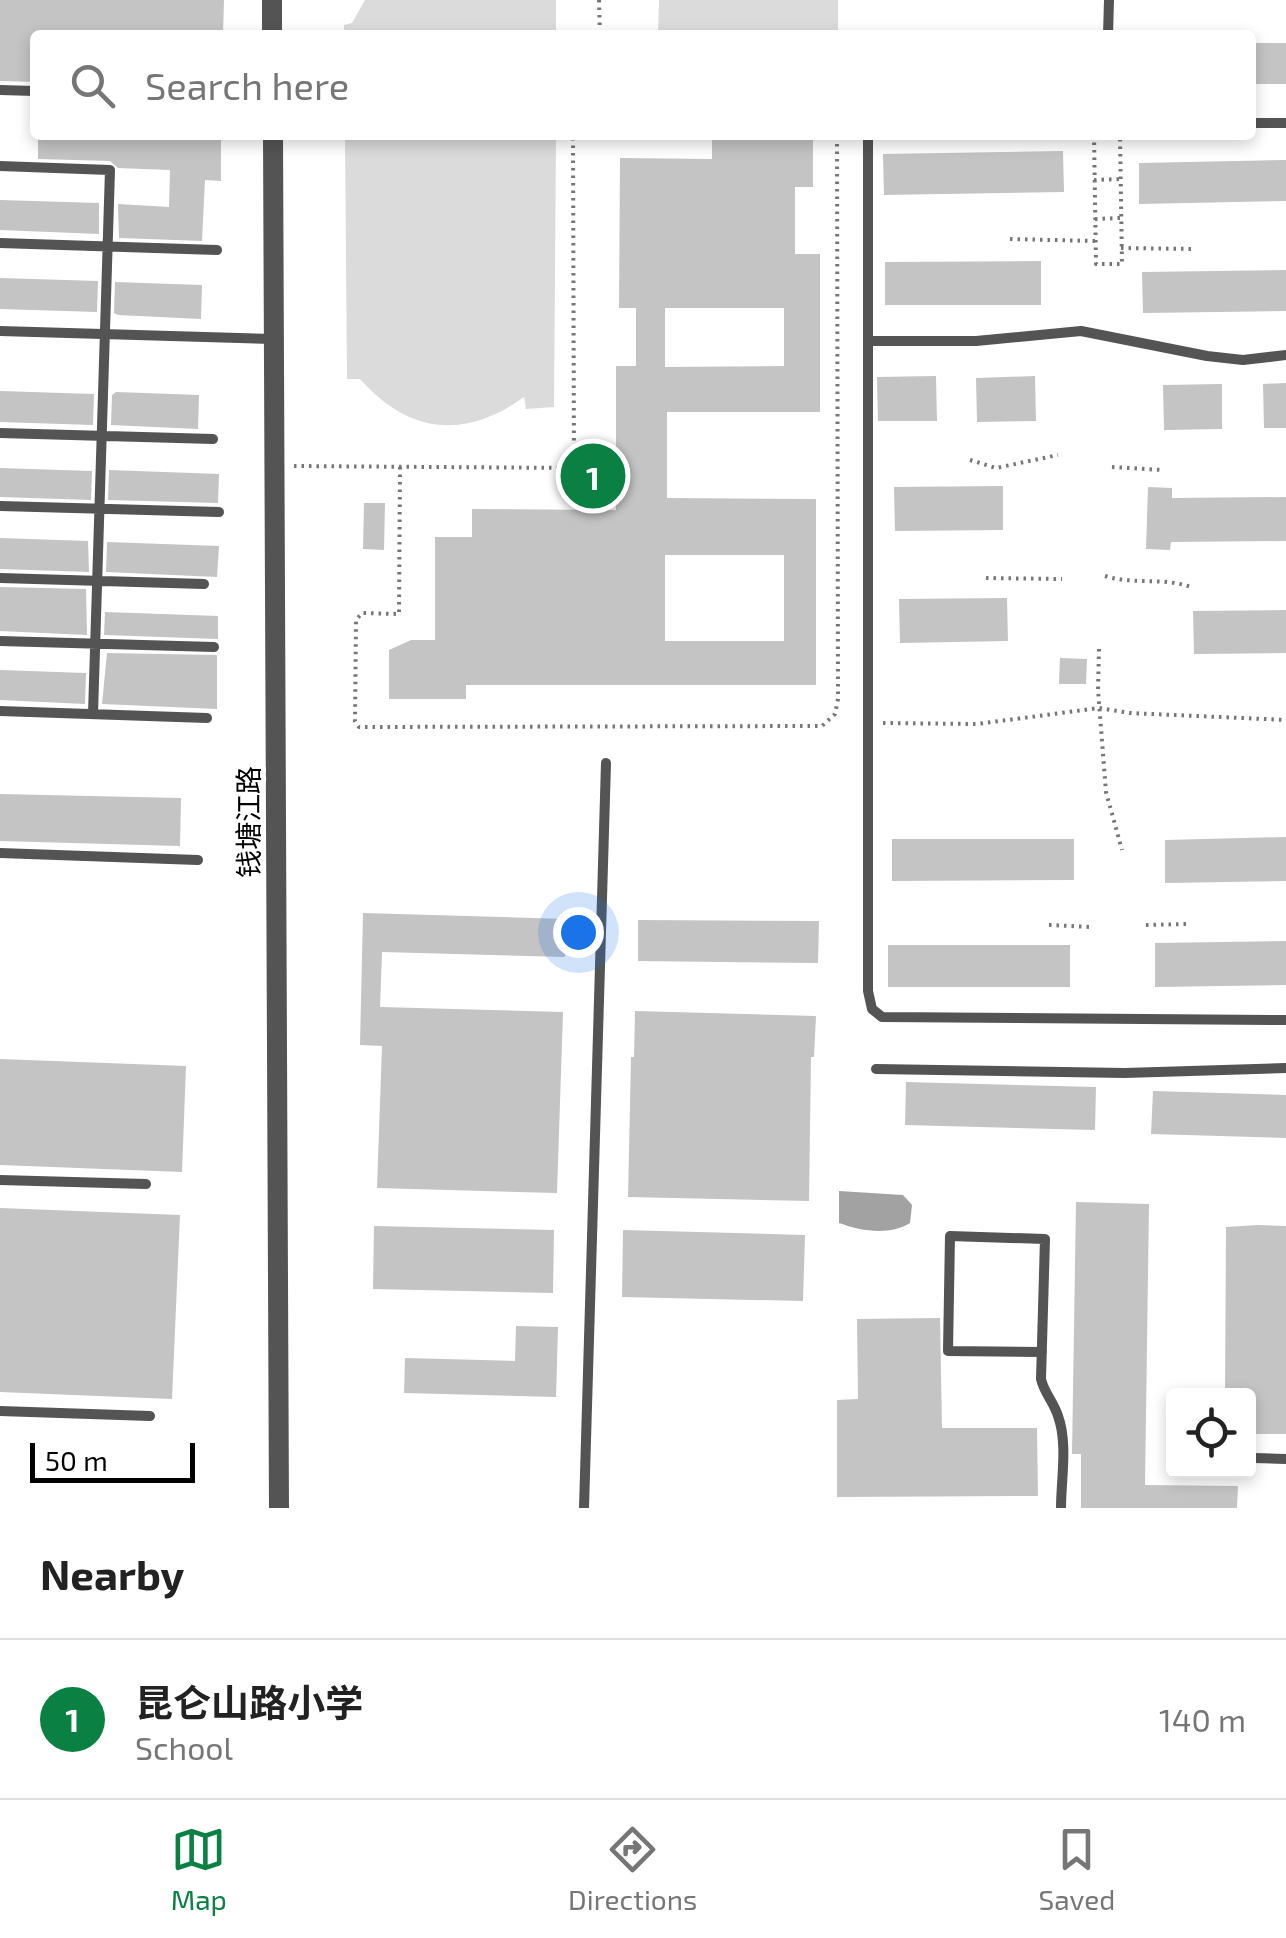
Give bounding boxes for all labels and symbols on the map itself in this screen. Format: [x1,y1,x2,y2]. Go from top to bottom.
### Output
pin: 1 [560,438,626,514]
street label: 钱塘江路 [231,766,265,878]
your location [553,907,604,958]
scale bar [30,1438,195,1482]

